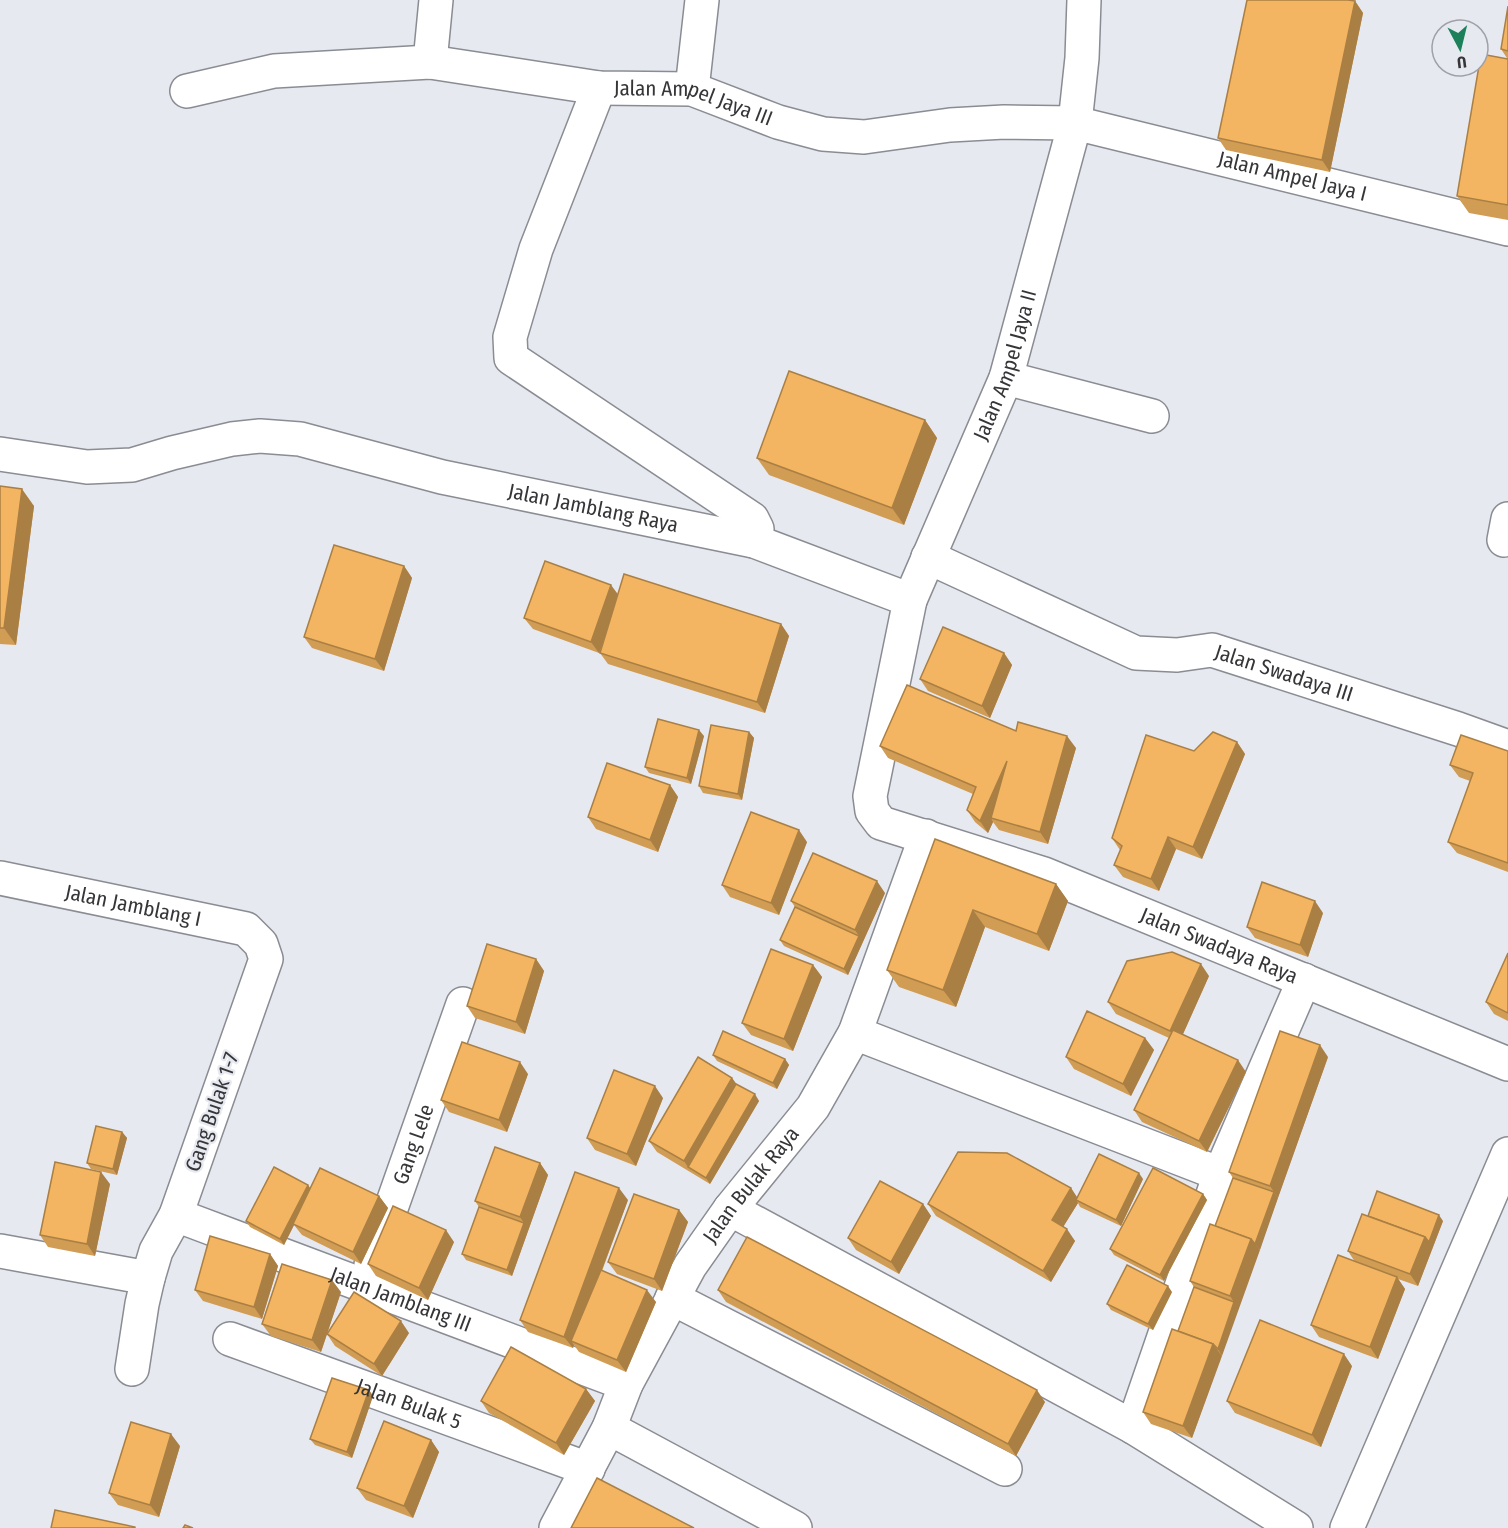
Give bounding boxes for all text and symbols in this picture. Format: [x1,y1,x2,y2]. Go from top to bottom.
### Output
north arrow [1430,18,1490,78]
text: U [1456,52,1468,72]
street label: Jalan Ampel Jaya III [614,75,776,132]
street label: Jalan Ampel Jaya I [1215,145,1369,207]
street label: Jalan Ampel Jaya II [968,287,1042,444]
street label: Jalan Jamblang Raya [506,478,681,538]
street label: Jalan Swadaya III [1211,639,1356,707]
street label: Jalan Jamblang I [63,879,203,932]
street label: Jalan Swadaya Raya [1136,902,1302,990]
street label: Gang Bulak 1-7 [179,1049,245,1175]
street label: Gang Lele [387,1101,440,1188]
street label: Jalan Bulak Raya [697,1121,805,1248]
street label: Jalan Jamblang III [326,1261,475,1338]
street label: Jalan Bulak 5 [352,1373,465,1435]

